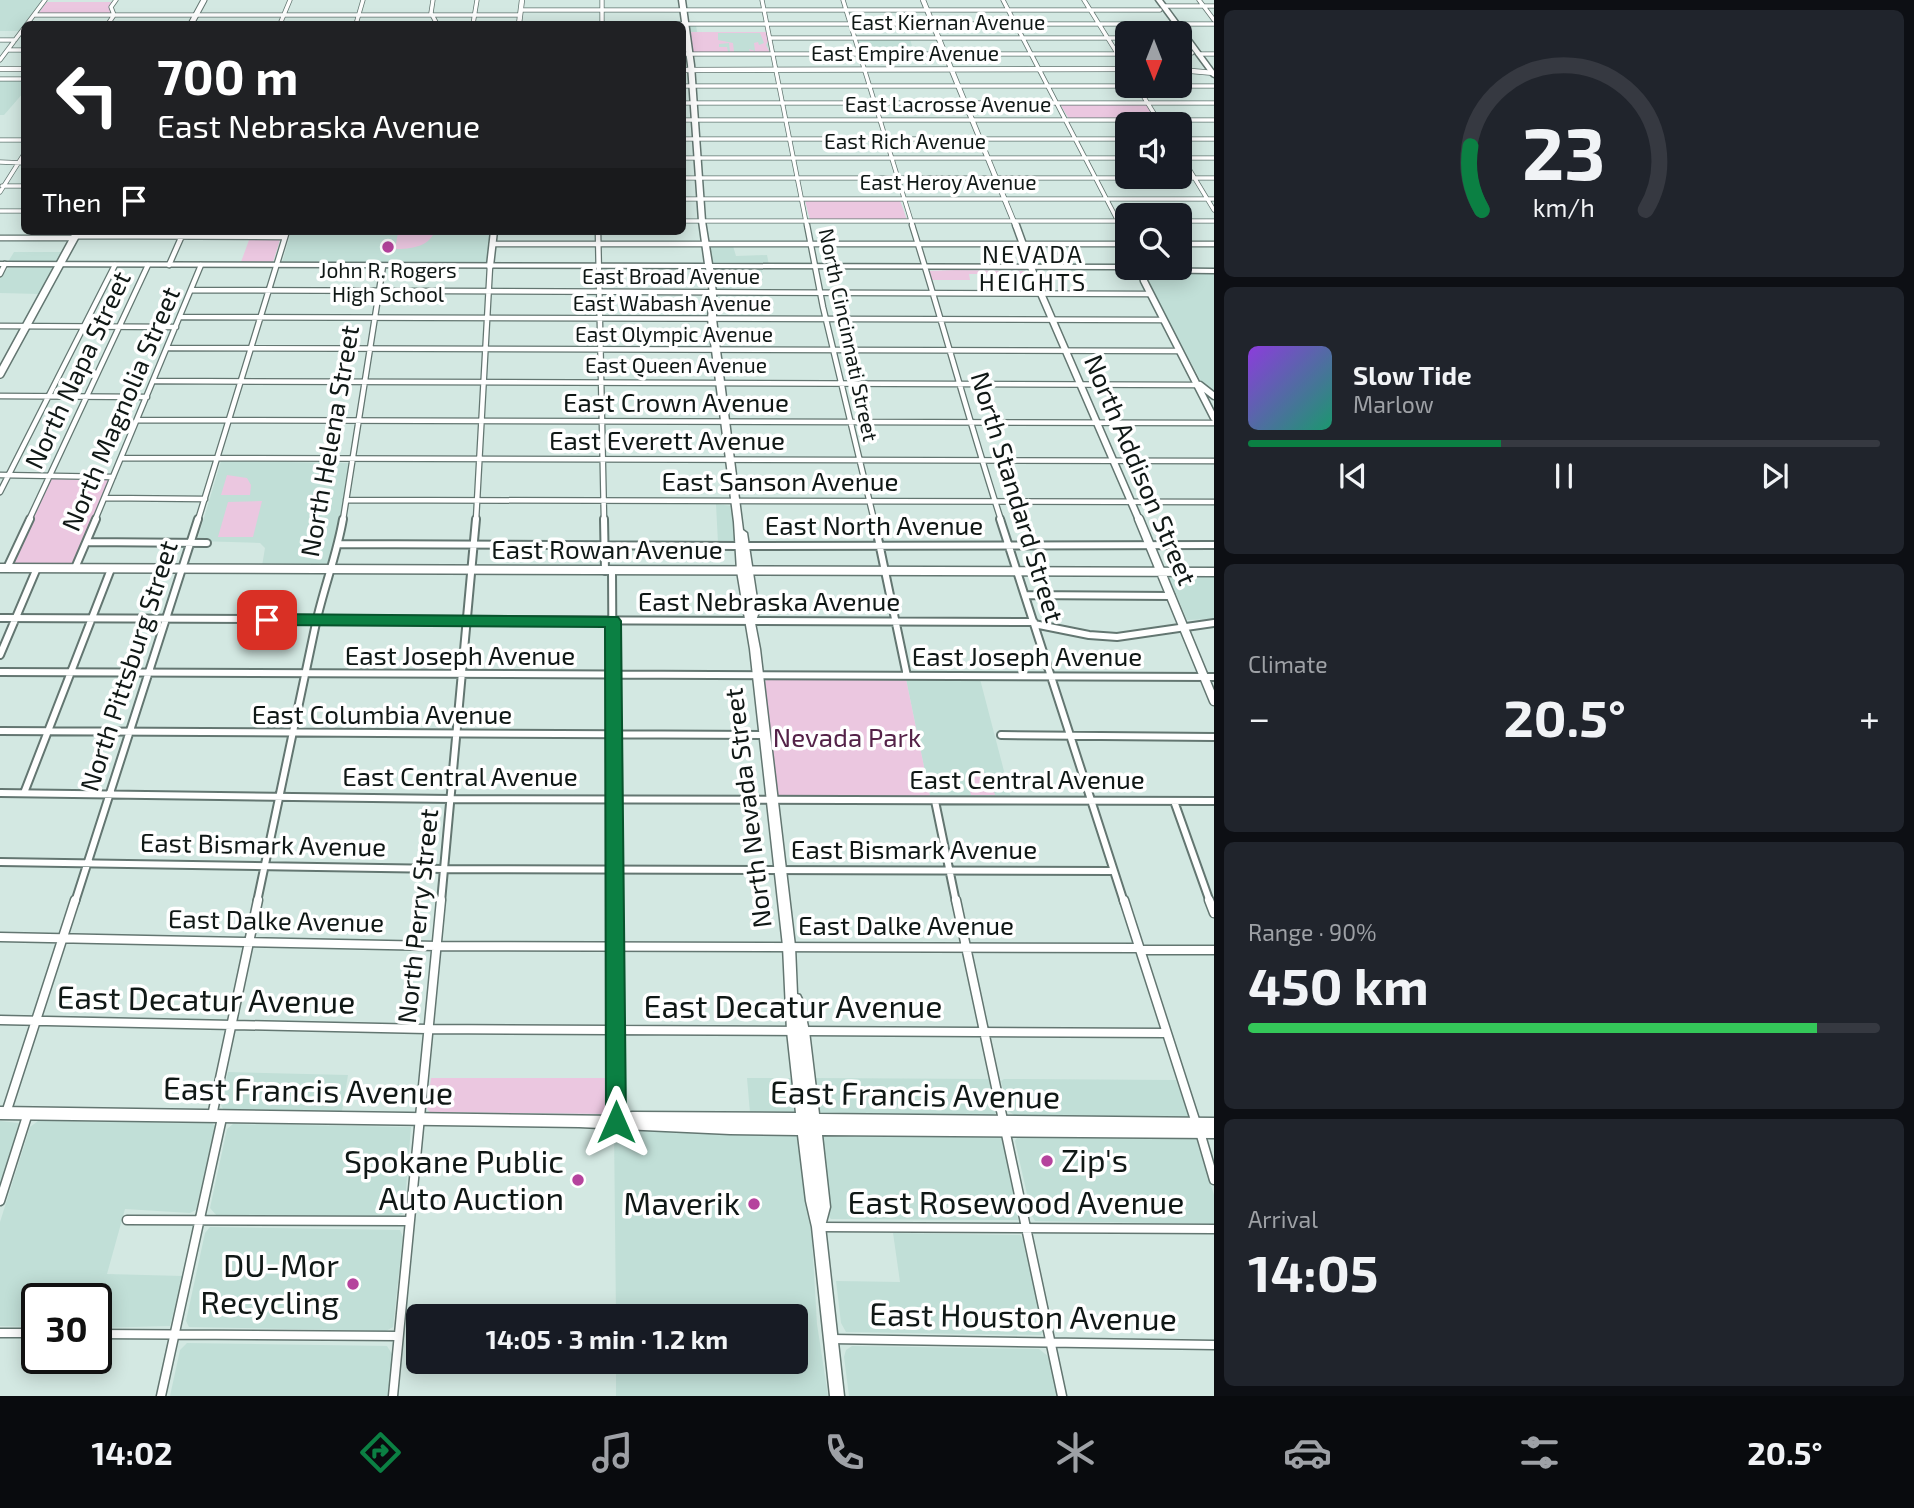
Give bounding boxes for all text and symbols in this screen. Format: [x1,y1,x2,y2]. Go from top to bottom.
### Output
street label: East Kiernan Avenue [851,9,1045,34]
north arrow [1115,21,1192,98]
map controls [1115,21,1192,280]
street label: East Empire Avenue [811,40,999,65]
text: 700 m [157,46,298,105]
icon: left [42,49,133,140]
street label: East Lacrosse Avenue [845,91,1051,116]
text: East Nebraska Avenue [157,106,480,144]
text: 23 [1522,107,1606,195]
button: sound [1115,112,1192,189]
street label: East Rich Avenue [824,128,986,153]
street label: East Heroy Avenue [859,169,1037,194]
icon: arrive [115,182,153,220]
text: Then [42,186,101,217]
text: km/h [1533,191,1595,221]
button: search [1115,203,1192,280]
street label: North Cincinnati Street [815,226,884,443]
marker: John R. Rogers High School [380,239,396,255]
district label: NEVADA HEIGHTS [979,239,1087,296]
place label: John R. Rogers High School [319,257,457,306]
street label: East Broad Avenue [582,263,760,288]
street label: North Napa Street [17,266,136,473]
street label: North Magnolia Street [54,282,185,535]
street label: East Wabash Avenue [573,290,771,315]
street label: East Olympic Avenue [575,321,773,346]
street label: North Helena Street [293,322,364,559]
street label: North Addison Street [1079,350,1204,589]
street label: East Queen Avenue [585,352,767,378]
text: Slow Tide [1353,359,1472,390]
street label: North Standard Street [966,368,1071,626]
street label: East Crown Avenue [563,386,789,417]
text: Marlow [1353,390,1434,418]
street label: East Everett Avenue [549,424,785,455]
icon: previous [1334,457,1372,495]
icon: pause [1545,457,1583,495]
icon: next [1756,457,1794,495]
street label: East Sanson Avenue [661,465,899,496]
street label: East North Avenue [765,509,983,540]
street label: East Rowan Avenue [491,533,723,564]
street label: North Pittsburg Street [72,536,183,795]
street label: East Nebraska Avenue [638,585,900,616]
pin [237,590,297,650]
icon: arrive [248,601,286,639]
street label: East Joseph Avenue [345,639,575,670]
street label: East Joseph Avenue [912,640,1142,671]
text: Climate [1248,650,1328,678]
text: 20.5° [1503,685,1626,747]
street label: North Nevada Street [716,686,777,930]
text: − [1248,694,1270,740]
text: + [1859,694,1880,740]
street label: East Columbia Avenue [252,698,512,729]
park label: Nevada Park [773,721,921,752]
street label: East Central Avenue [342,760,578,791]
street label: East Central Avenue [909,763,1145,794]
street label: North Perry Street [390,807,443,1025]
street label: East Bismark Avenue [140,826,386,861]
street label: East Bismark Avenue [791,833,1037,864]
street label: East Dalke Avenue [168,902,384,937]
street label: East Dalke Avenue [798,909,1014,940]
text: Range · 90% [1248,918,1377,946]
text: 450 km [1248,953,1429,1015]
street label: East Decatur Avenue [56,976,356,1020]
street label: East Decatur Avenue [644,986,942,1024]
street label: East Francis Avenue [163,1067,453,1111]
street label: East Francis Avenue [770,1071,1060,1115]
position arrow [579,1085,653,1159]
place label: Zip's [1061,1140,1128,1178]
place label: Spokane Public Auto Auction [344,1141,564,1216]
marker: Zip's [1039,1153,1055,1169]
marker: Spokane Public Auto Auction [570,1172,586,1188]
street label: East Rosewood Avenue [848,1182,1184,1220]
place label: Maverik [623,1183,740,1221]
marker: Maverik [746,1196,762,1212]
text: Arrival [1248,1205,1318,1233]
text: 14:05 [1248,1240,1378,1302]
place label: DU-Mor Recycling [200,1245,339,1320]
marker: DU-Mor Recycling [345,1276,361,1292]
speed limit sign: 30 [21,1283,112,1374]
street label: East Houston Avenue [869,1293,1177,1337]
text: 14:05 · 3 min · 1.2 km [486,1323,728,1354]
icon: directions [356,1428,405,1477]
icon: music [588,1428,637,1477]
icon: phone [820,1428,869,1477]
icon: climate [1051,1428,1100,1477]
icon: car [1283,1428,1332,1477]
icon: filters [1515,1428,1564,1477]
text: 14:02 [91,1433,173,1471]
text: 20.5° [1747,1433,1823,1471]

